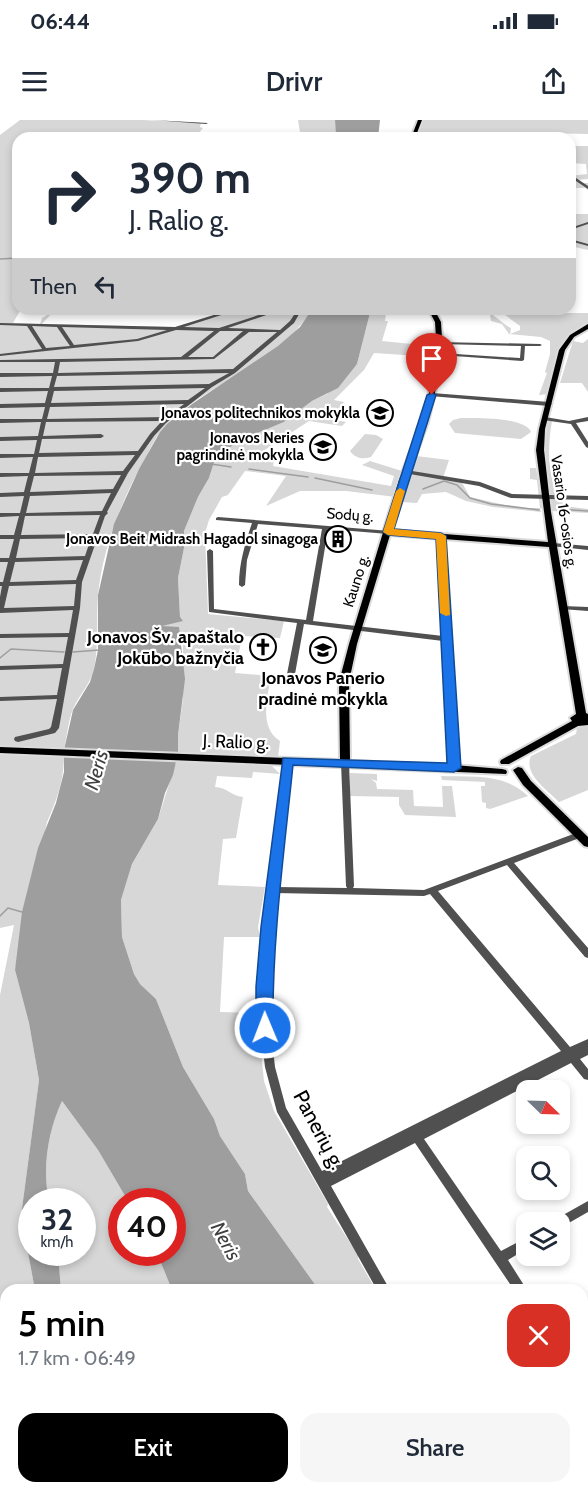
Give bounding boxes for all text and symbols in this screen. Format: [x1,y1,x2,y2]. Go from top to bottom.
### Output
text: 06:44 [30,8,90,35]
icon: menu [18,65,51,98]
text: Drivr [266,65,322,98]
icon: share [537,65,570,98]
text: 390 m [129,152,251,204]
icon: right [30,156,108,234]
text: J. Ralio g. [129,204,229,237]
icon: left [89,270,122,303]
text: Then [30,273,77,300]
pin [406,333,457,395]
icon: arrive [415,342,448,375]
school or university icon: Jonavos politechnikos mokykla [365,398,395,428]
place label: Jonavos politechnikos mokykla [160,404,361,422]
place label: Jonavos Neries pagrindinė mokykla [176,429,305,464]
school or university icon: Jonavos Neries pagrindinė mokykla [308,432,338,462]
street label: Vasario 16-osios g. [547,454,581,570]
street label: Sodų g. [326,504,374,526]
building icon: Jonavos Beit Midrash Hagadol sinagoga [323,524,353,554]
place label: Jonavos Beit Midrash Hagadol sinagoga [65,530,319,548]
street label: Kauno g. [339,552,373,610]
place label: Jonavos Šv. apaštalo Jokūbo bažnyčia [86,626,244,669]
church icon: Jonavos Šv. apaštalo Jokūbo bažnyčia [248,632,278,662]
school or university icon: Jonavos Panerio pradinė mokykla [308,635,338,665]
place label: Jonavos Panerio pradinė mokykla [258,667,388,710]
street label: J. Ralio g. [201,730,270,754]
water label: Neris [79,747,113,793]
position arrow [233,996,297,1060]
north arrow [516,1080,570,1134]
map controls [516,1080,570,1266]
street label: Panerių g. [288,1086,351,1174]
button: search [516,1146,570,1200]
speed limit sign: 40 [108,1188,186,1266]
text: 32 [41,1201,73,1238]
button: layers [516,1212,570,1266]
water label: Neris [206,1218,246,1265]
text: km/h [41,1233,73,1251]
text: 5 min [18,1301,105,1345]
button: close [507,1304,570,1367]
text: 1.7 km · 06:49 [18,1346,136,1370]
button: Exit [18,1413,288,1482]
button: Share [300,1413,570,1482]

